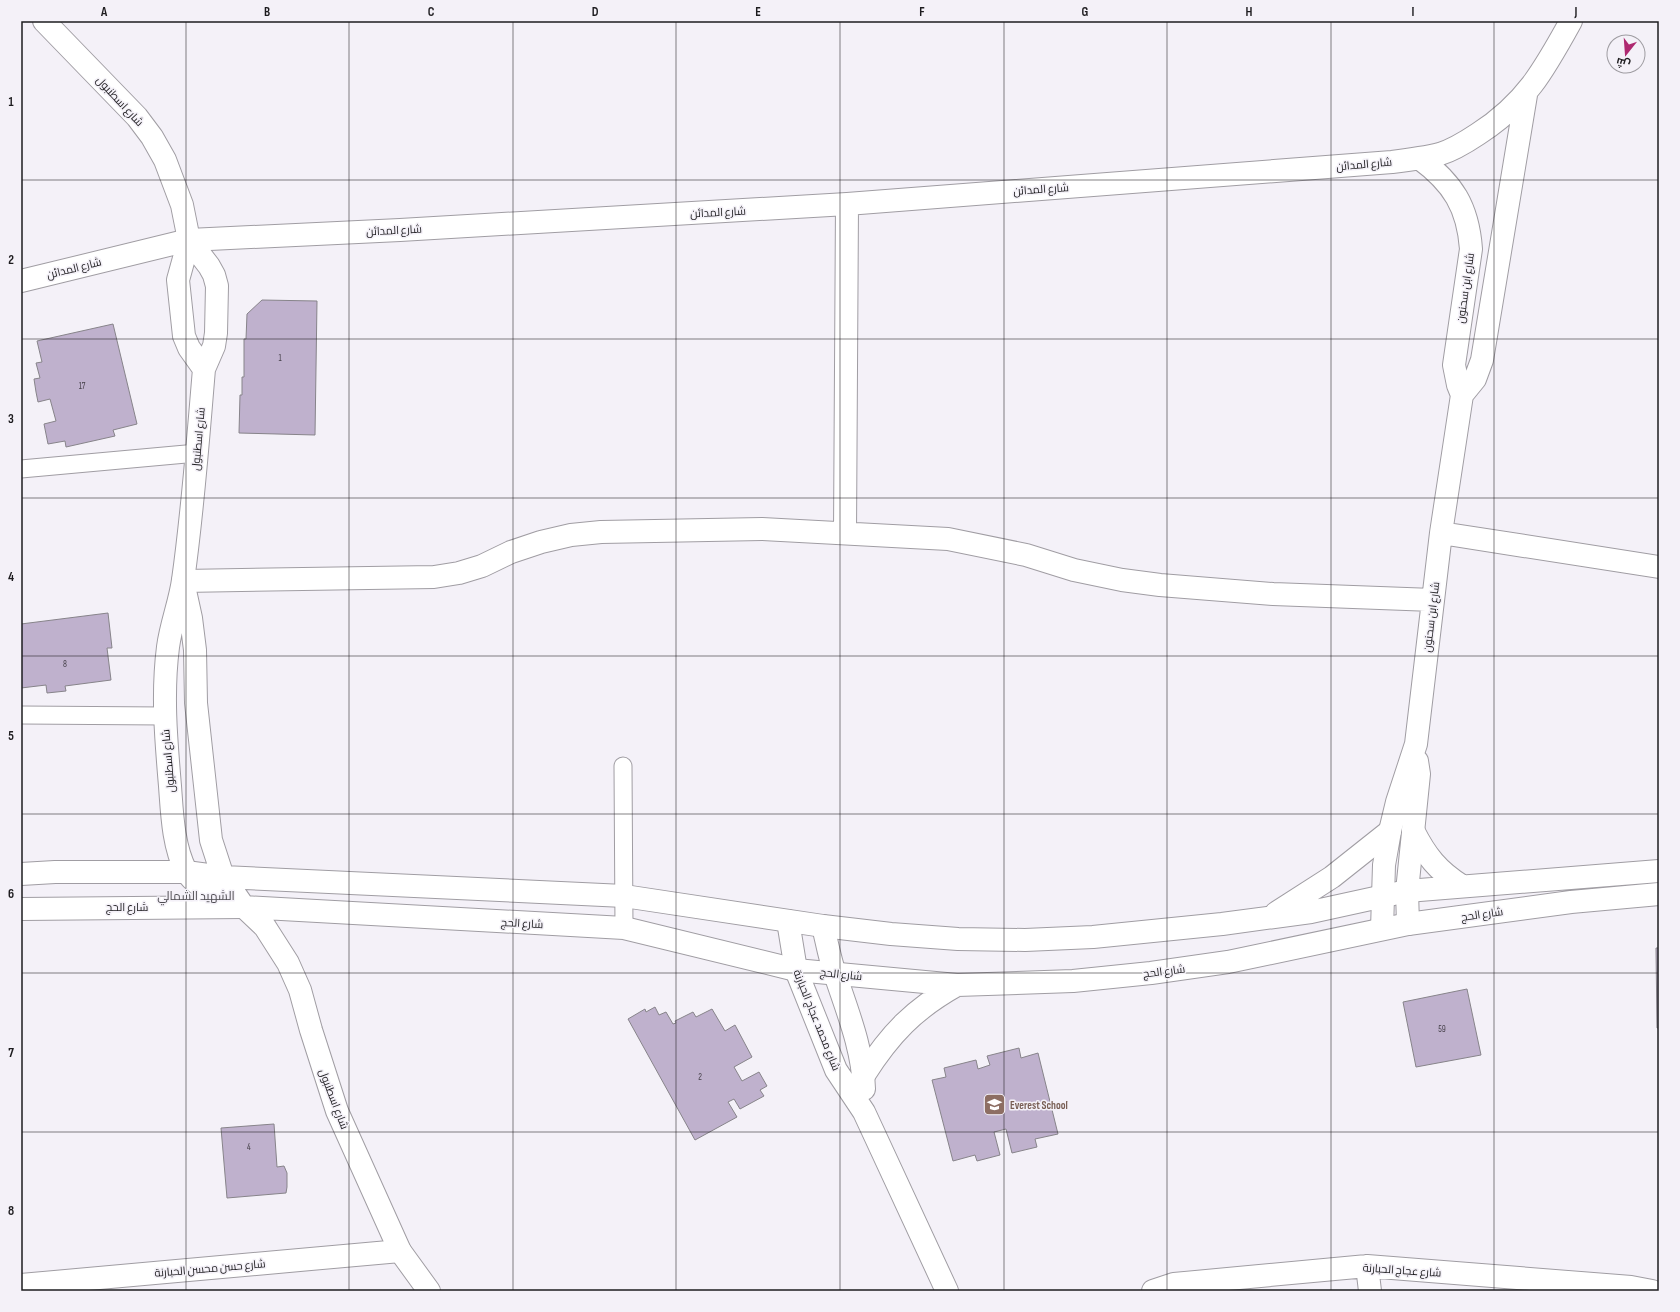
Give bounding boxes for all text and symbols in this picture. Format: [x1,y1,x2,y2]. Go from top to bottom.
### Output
text: A [100,4,108,20]
text: B [264,4,270,20]
text: C [428,4,435,20]
text: D [592,4,599,20]
text: E [755,4,761,20]
text: F [919,4,925,20]
text: G [1082,4,1089,20]
text: H [1246,4,1253,20]
text: I [1412,4,1415,20]
text: J [1574,4,1578,20]
north arrow [1606,34,1646,74]
text: ش [1615,55,1632,71]
street label: شارع اسطنبول [92,74,146,130]
text: 1 [8,94,14,110]
street label: شارع المدائن [1336,156,1393,174]
street label: شارع المدائن [1013,181,1069,199]
street label: شارع المدائن [690,205,746,221]
street label: شارع المدائن [366,223,422,239]
text: 2 [8,252,14,268]
street label: شارع ابن سحنون [1454,252,1478,324]
street label: شارع المدائن [45,255,103,283]
house number: 1 [278,353,282,364]
house number: 17 [79,381,86,392]
street label: شارع اسطنبول [189,407,209,471]
text: 3 [8,411,14,427]
text: 4 [8,569,14,585]
street label: شارع ابن سحنون [1421,581,1443,653]
house number: 8 [63,659,67,670]
text: 5 [8,728,14,744]
street label: شارع اسطنبول [159,729,179,793]
text: 6 [8,886,14,902]
district label: الشهيد الشمالي [157,889,235,906]
street label: شارع الحج [106,901,148,915]
street label: شارع الحج [1460,905,1504,925]
street label: شارع الحج [500,916,544,932]
street label: شارع الحج [1142,962,1186,982]
street label: شارع الحج [819,966,863,984]
street label: شارع محمد عجاج الحبارنة [789,968,843,1073]
house number: 59 [1438,1024,1446,1035]
text: 7 [8,1045,14,1061]
street label: شارع اسطنبول [315,1067,351,1132]
house number: 2 [698,1072,702,1083]
school or university icon: Everest School [982,1092,1008,1118]
place label: Everest School [1010,1099,1068,1112]
house number: 4 [247,1142,251,1153]
text: 8 [8,1203,14,1219]
street label: شارع حسن محسن الحبارنة [154,1257,266,1281]
street label: شارع عجاج الحبارنة [1362,1261,1442,1281]

